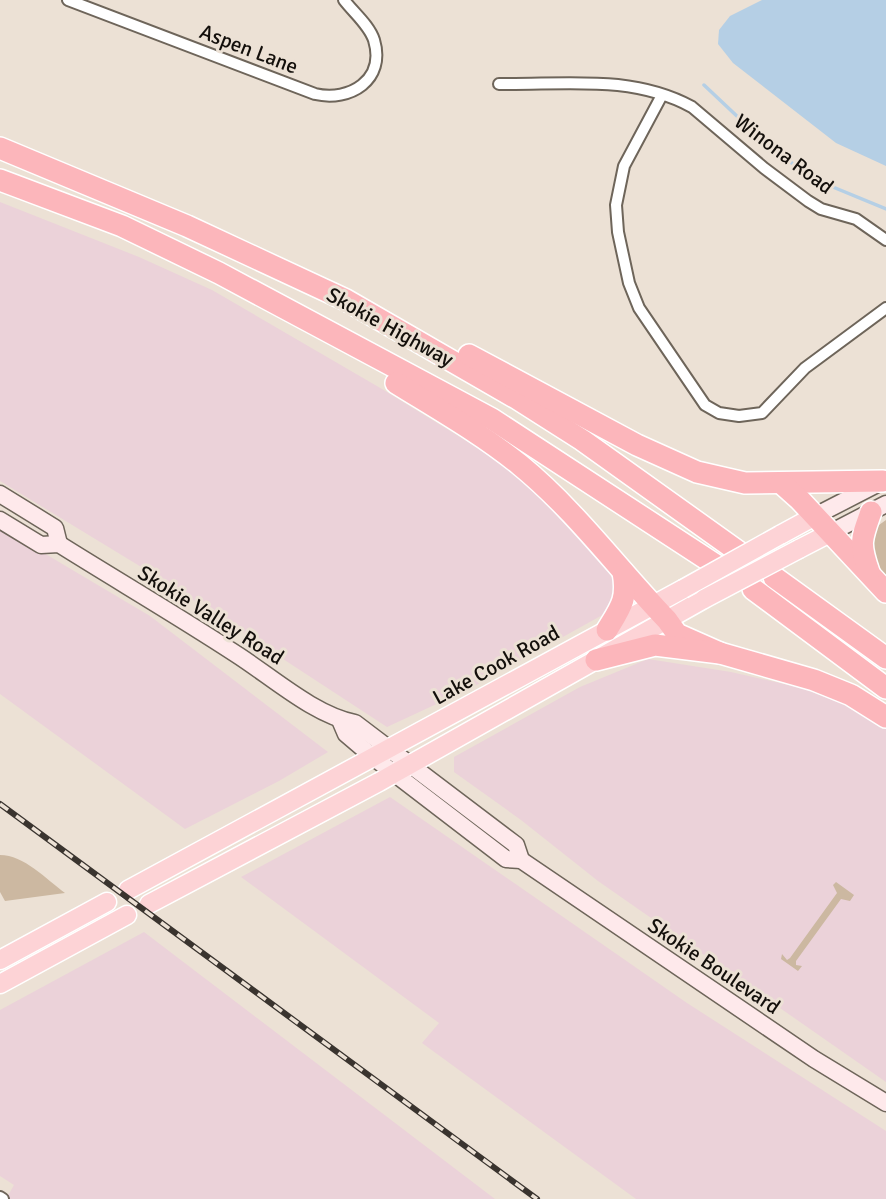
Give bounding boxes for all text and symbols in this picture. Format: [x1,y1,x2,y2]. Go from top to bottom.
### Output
street label: Aspen Lane [196,18,302,80]
street label: Winona Road [729,108,839,200]
street label: Skokie Highway [322,281,458,373]
street label: Skokie Valley Road [133,560,289,670]
street label: Lake Cook Road [428,619,564,711]
street label: Skokie Boulevard [643,912,785,1020]

